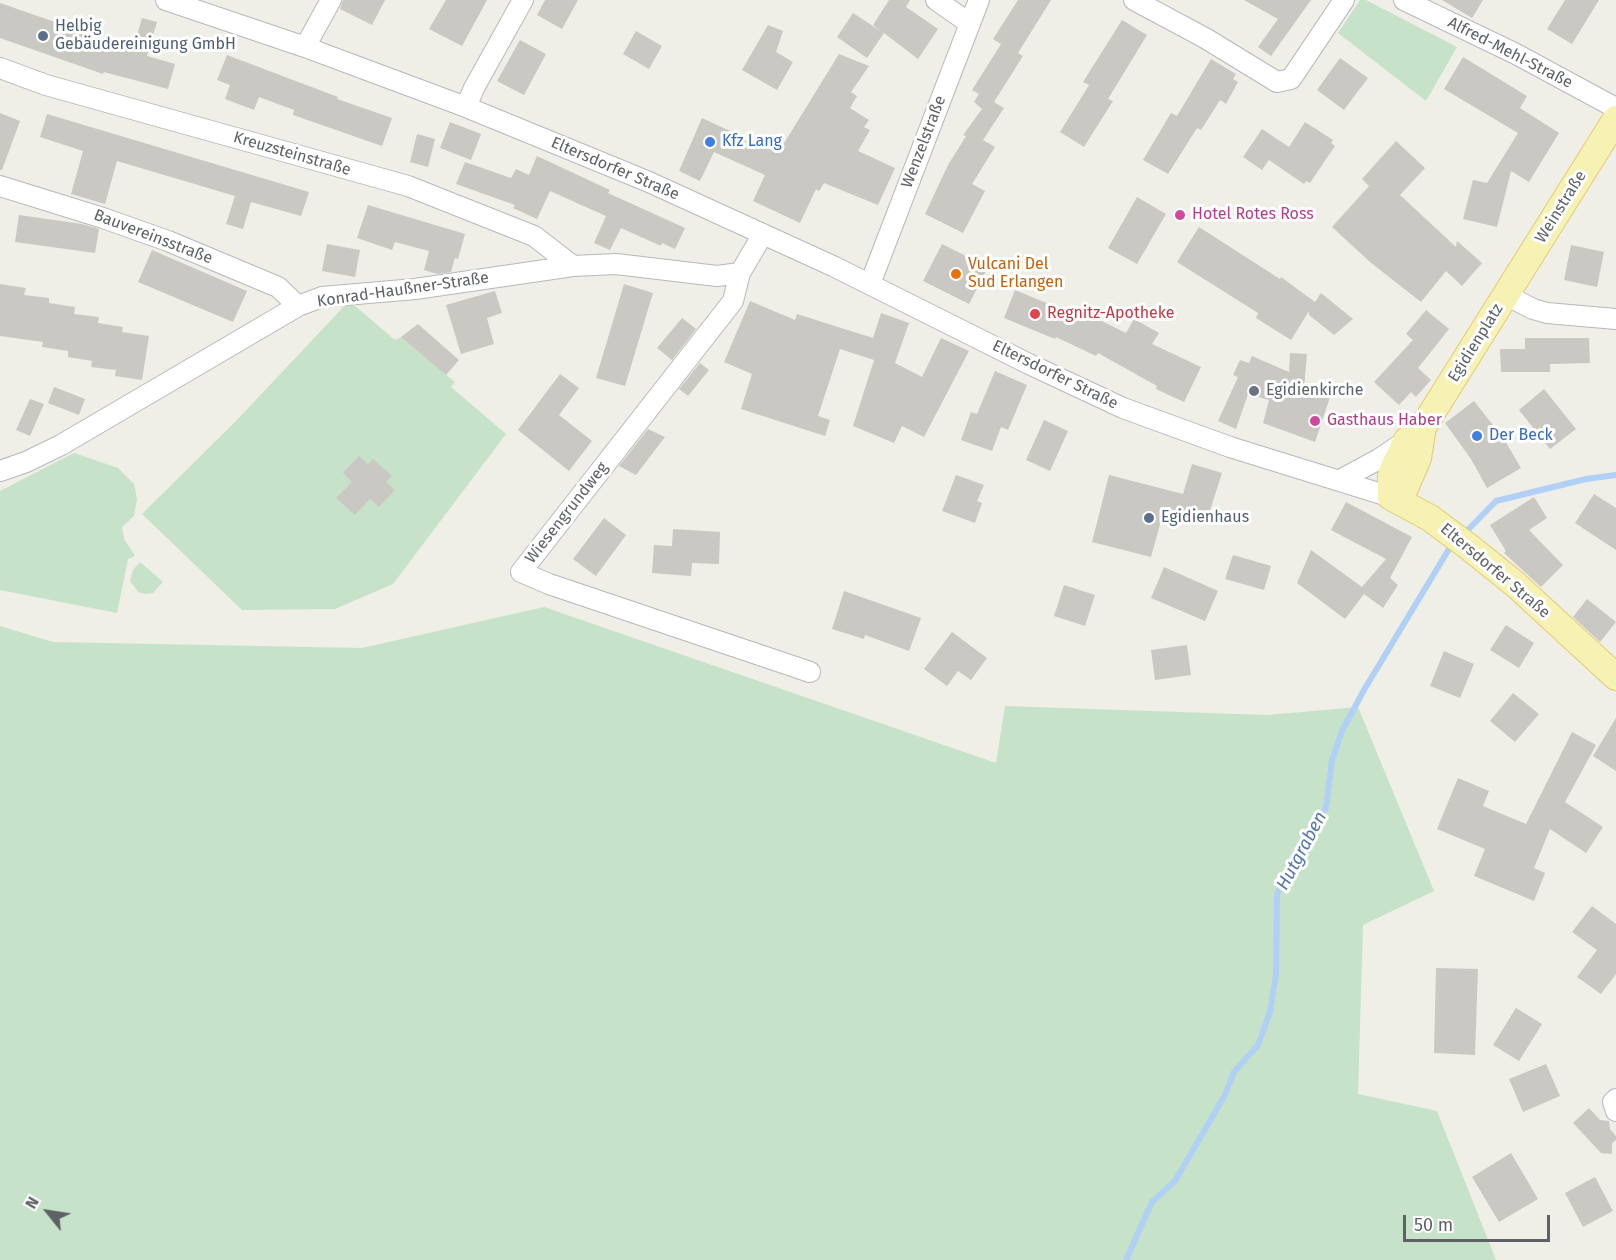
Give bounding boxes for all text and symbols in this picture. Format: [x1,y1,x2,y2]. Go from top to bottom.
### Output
street label: Alfred-Mehl-Straße [1444,13,1576,93]
place label: Helbig Gebäudereinigung GmbH [55,17,236,55]
marker: Helbig Gebäudereinigung GmbH [36,29,50,43]
street label: Wenzelstraße [898,93,950,191]
street label: Kreuzsteinstraße [231,128,353,180]
place label: Kfz Lang [722,132,782,152]
street label: Eltersdorfer Straße [548,133,682,205]
marker: Kfz Lang [703,135,717,149]
street label: Weinstraße [1531,167,1591,247]
place label: Hotel Rotes Ross [1192,205,1314,225]
street label: Bauvereinsstraße [91,206,215,268]
marker: Hotel Rotes Ross [1173,208,1187,222]
place label: Vulcani Del Sud Erlangen [968,255,1063,293]
marker: Vulcani Del Sud Erlangen [949,267,963,281]
street label: Konrad-Haußner-Straße [316,268,490,312]
street label: Egidienplatz [1444,300,1508,386]
place label: Regnitz-Apotheke [1047,304,1175,324]
marker: Regnitz-Apotheke [1028,307,1042,321]
street label: Eltersdorfer Straße [989,336,1121,414]
place label: Egidienkirche [1266,381,1363,401]
marker: Egidienkirche [1247,384,1261,398]
place label: Gasthaus Haber [1327,411,1442,431]
marker: Gasthaus Haber [1308,414,1322,428]
place label: Der Beck [1489,426,1553,446]
marker: Der Beck [1470,429,1484,443]
street label: Wiesengrundweg [521,459,613,567]
place label: Egidienhaus [1161,508,1249,528]
marker: Egidienhaus [1142,511,1156,525]
street label: Eltersdorfer Straße [1436,520,1554,622]
water label: Hutgraben [1272,808,1332,894]
north arrow [18,1182,78,1242]
text: N [21,1193,43,1212]
scale bar [1406,1203,1553,1241]
text: 50 m [1414,1214,1453,1236]

